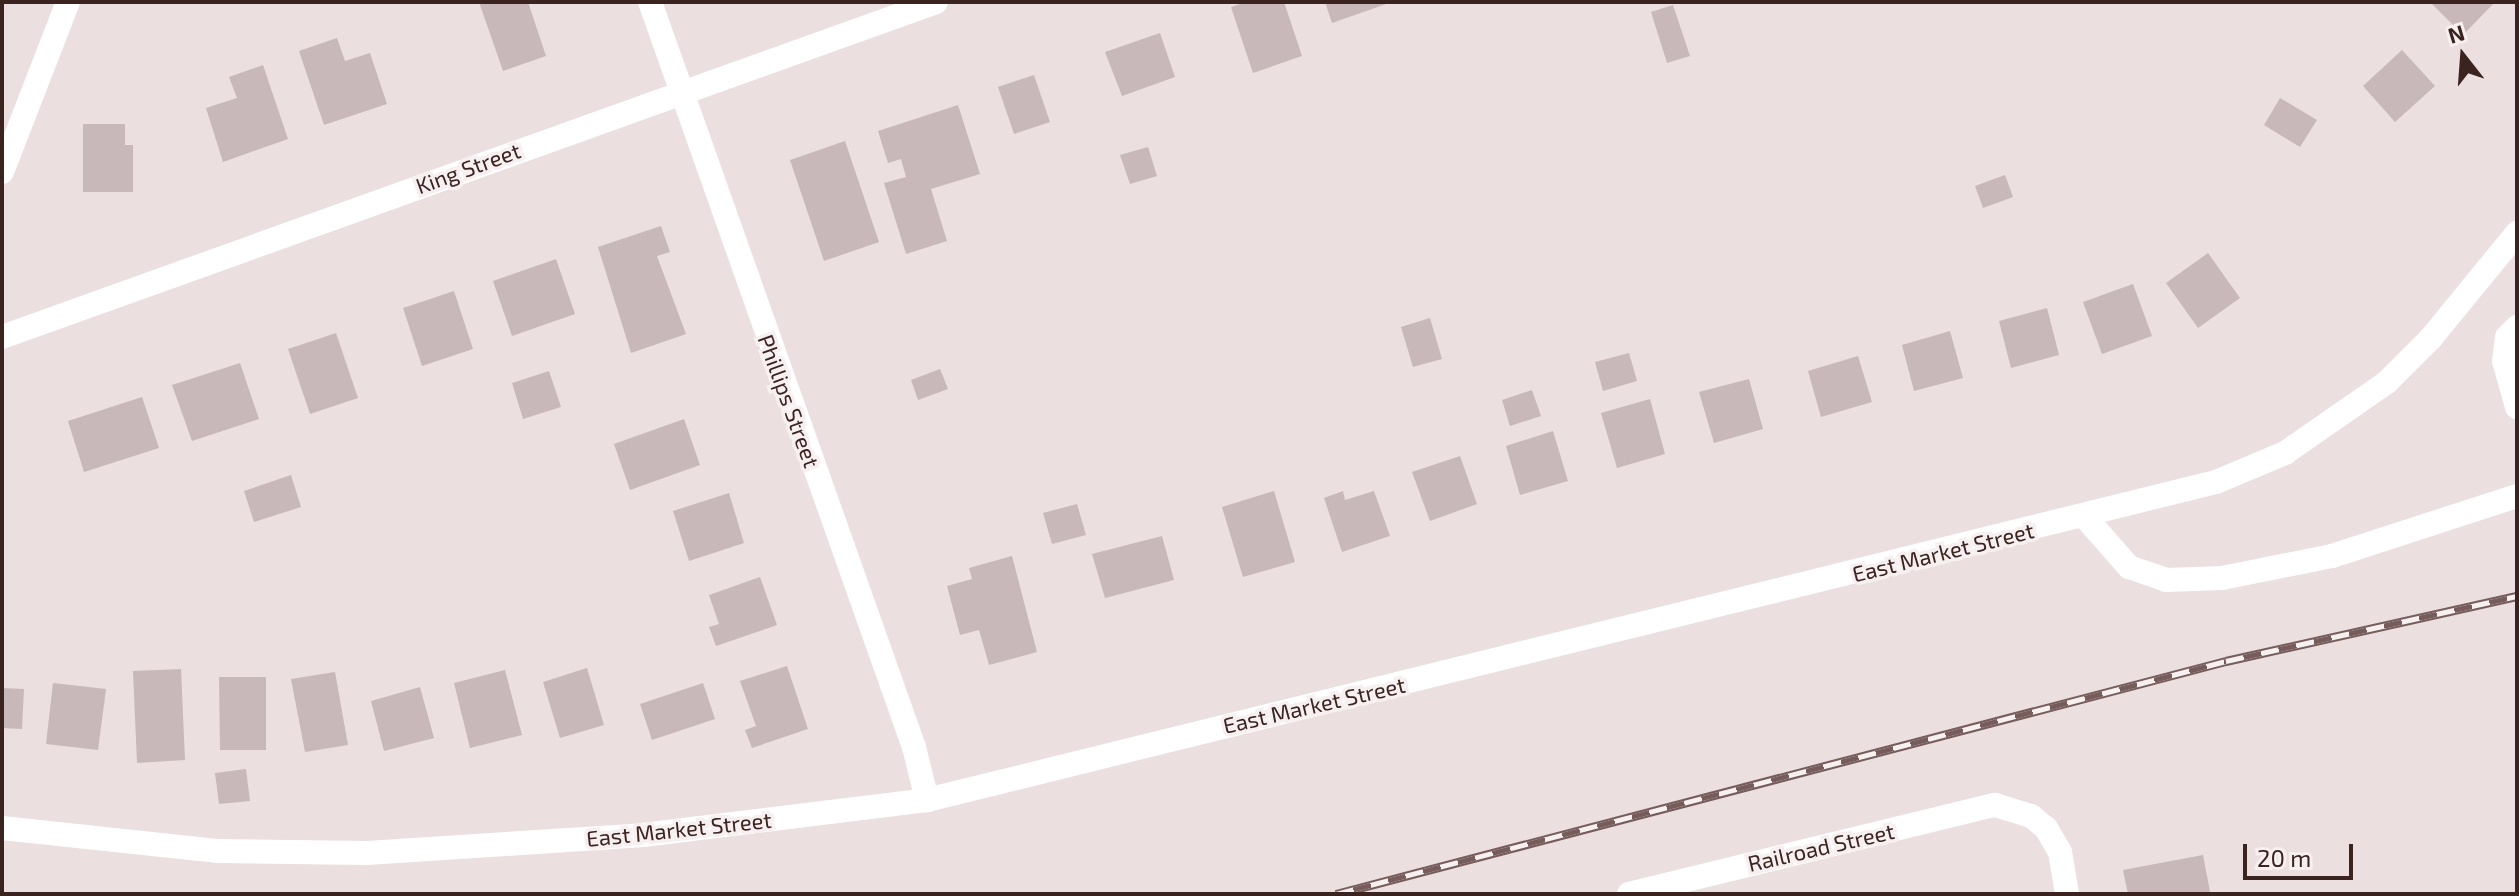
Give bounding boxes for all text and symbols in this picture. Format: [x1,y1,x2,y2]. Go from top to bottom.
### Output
north arrow [2423,16,2503,96]
text: N [2445,18,2467,48]
street label: King Street [412,137,524,199]
street label: Phillips Street [753,331,825,471]
street label: East Market Street [1849,517,2037,587]
street label: East Market Street [1220,671,1408,739]
street label: East Market Street [585,806,773,852]
street label: Railroad Street [1745,817,1897,877]
scale bar [2247,828,2357,878]
text: 20 m [2257,843,2311,872]

